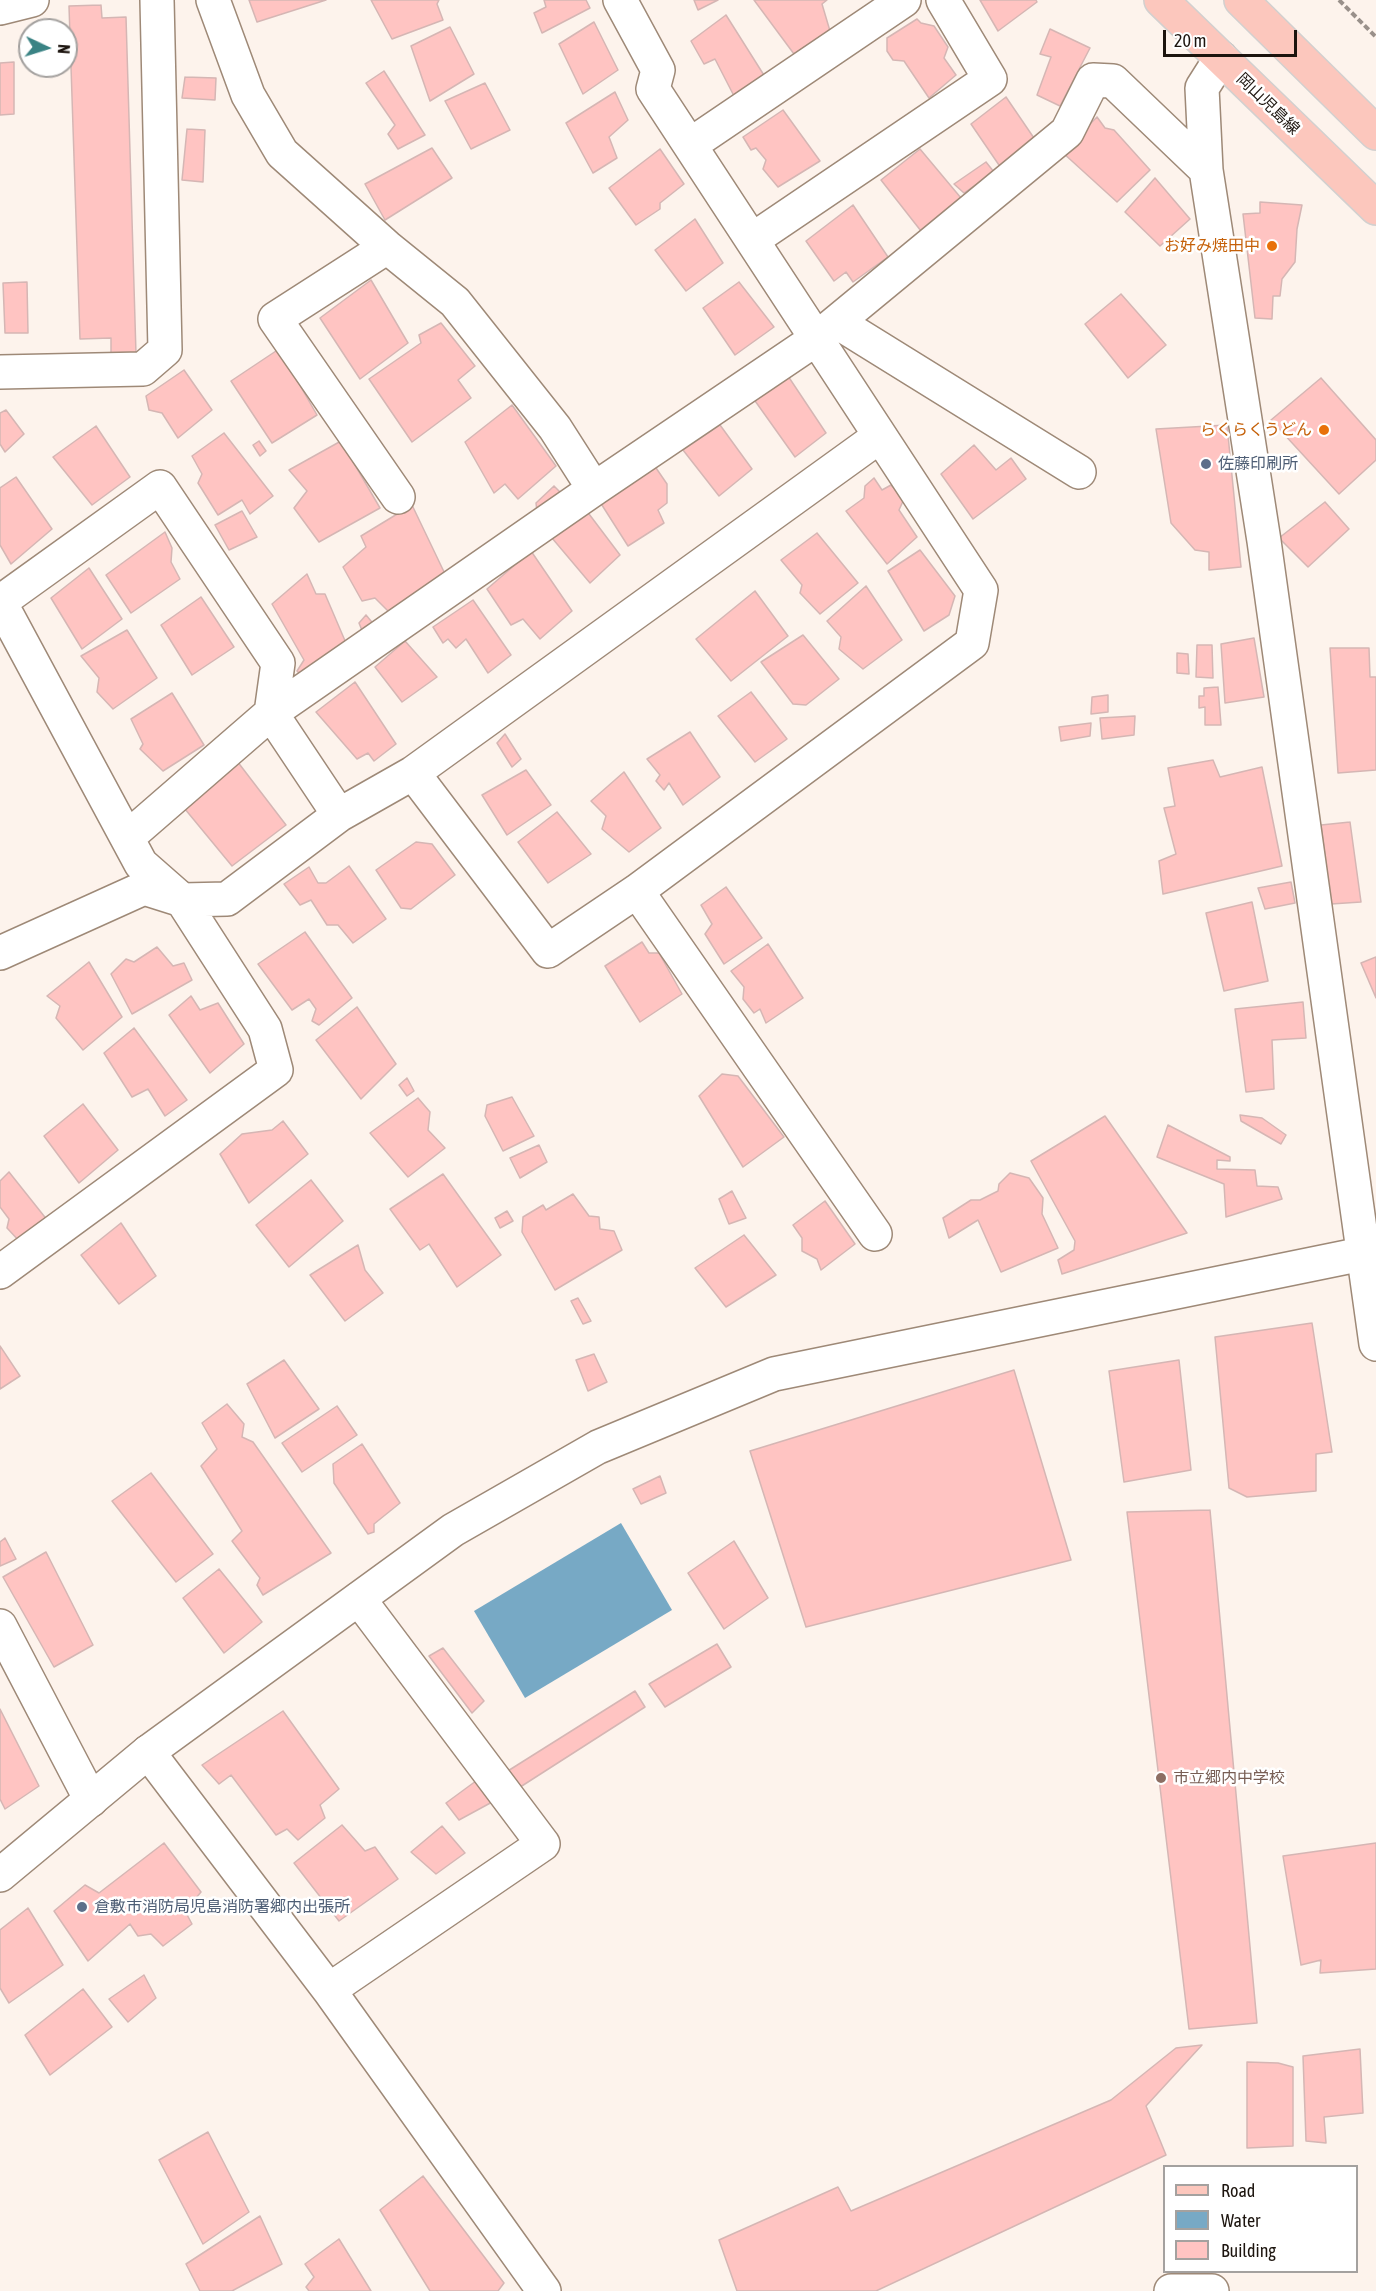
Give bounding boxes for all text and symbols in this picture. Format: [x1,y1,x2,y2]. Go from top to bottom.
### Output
north arrow [18,18,78,78]
scale bar [1166,18,1300,56]
text: 20 m [1174,30,1206,51]
text: N [55,44,73,54]
street label: 岡山児島線 [1233,69,1303,139]
place label: お好み焼田中 [1164,236,1260,256]
marker: お好み焼田中 [1265,239,1279,253]
place label: らくらくうどん [1200,420,1312,440]
marker: らくらくうどん [1317,423,1331,437]
place label: 佐藤印刷所 [1218,454,1298,474]
marker: 佐藤印刷所 [1199,457,1213,471]
place label: 市立郷内中学校 [1173,1768,1285,1788]
marker: 市立郷内中学校 [1154,1771,1168,1785]
place label: 倉敷市消防局児島消防署郷内出張所 [94,1897,350,1917]
marker: 倉敷市消防局児島消防署郷内出張所 [75,1900,89,1914]
legend [1163,2165,1358,2273]
text: Road [1221,2180,1255,2201]
text: Water [1221,2210,1260,2231]
text: Building [1221,2240,1276,2261]

